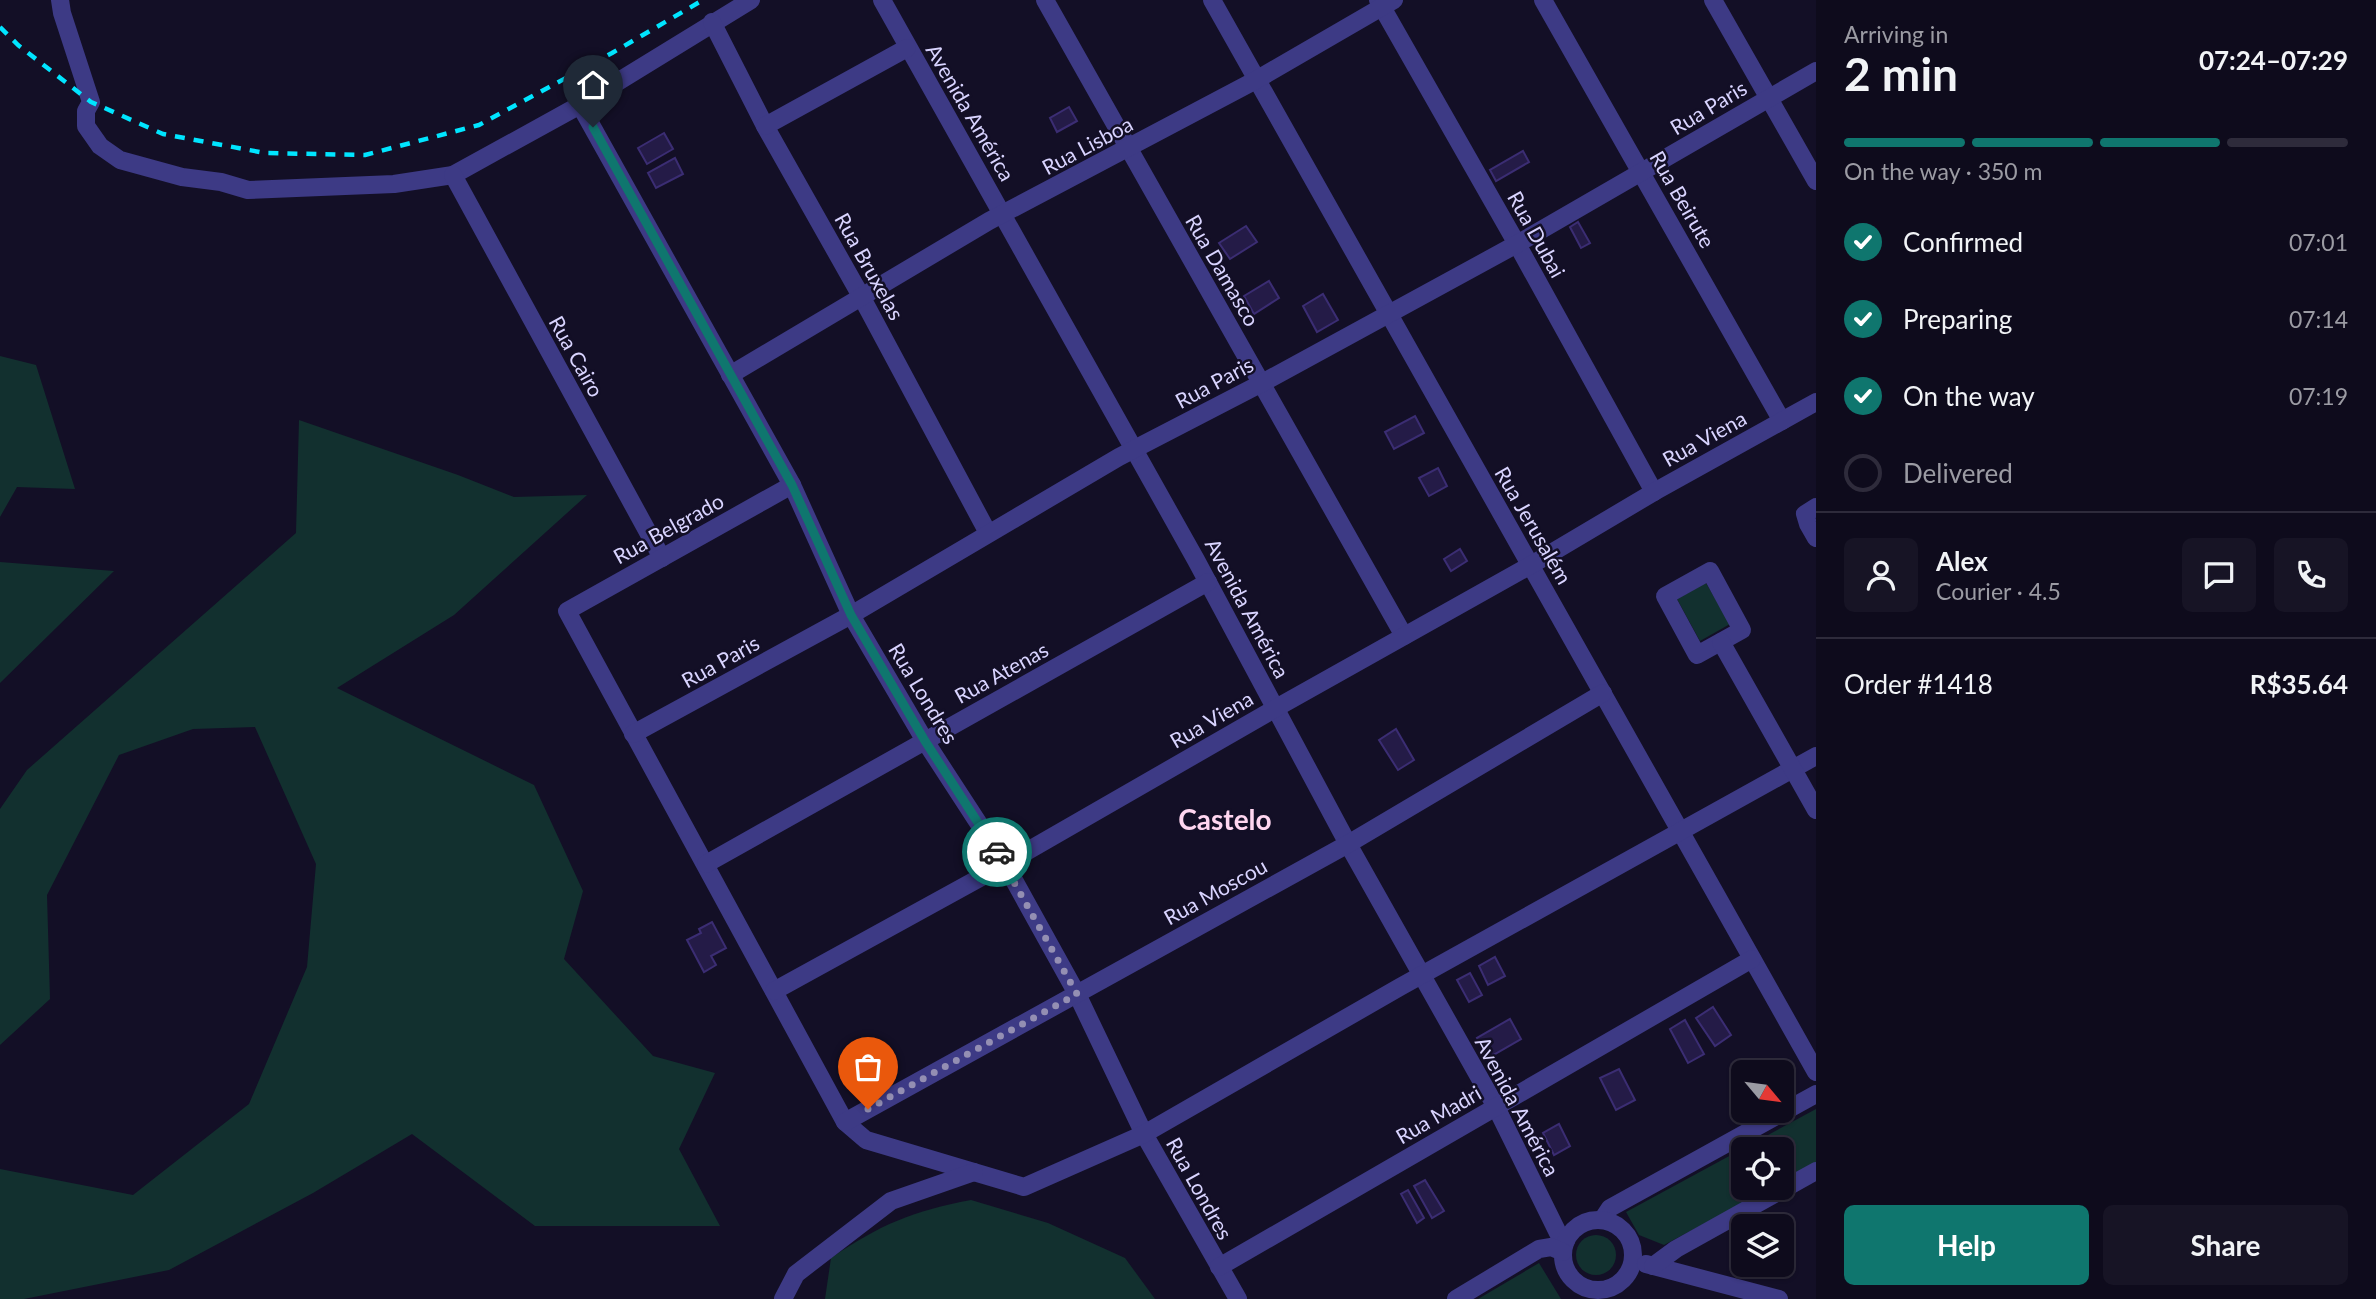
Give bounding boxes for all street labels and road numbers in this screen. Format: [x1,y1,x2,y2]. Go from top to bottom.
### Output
street label: Avenida América [922,39,1020,185]
street label: Rua Paris [1665,74,1751,140]
street label: Rua Lisboa [1037,111,1137,179]
street label: Rua Beirute [1645,146,1721,252]
street label: Rua Dubai [1503,186,1571,282]
street label: Rua Bruxelas [830,208,910,324]
street label: Rua Damasco [1181,210,1265,330]
street label: Rua Cairo [545,311,610,401]
street label: Rua Paris [1171,351,1257,413]
street label: Rua Viena [1658,405,1750,471]
street label: Rua Jerusalém [1490,462,1578,588]
street label: Rua Belgrado [608,487,728,569]
street label: Avenida América [1201,534,1295,682]
street label: Rua Paris [677,630,763,692]
street label: Rua Atenas [950,636,1052,708]
street label: Rua Londres [884,638,964,748]
street label: Rua Viena [1165,685,1257,753]
street label: Rua Moscou [1159,852,1271,930]
street label: Avenida América [1471,1032,1565,1180]
street label: Rua Madri [1391,1080,1485,1148]
street label: Rua Londres [1162,1133,1238,1243]

